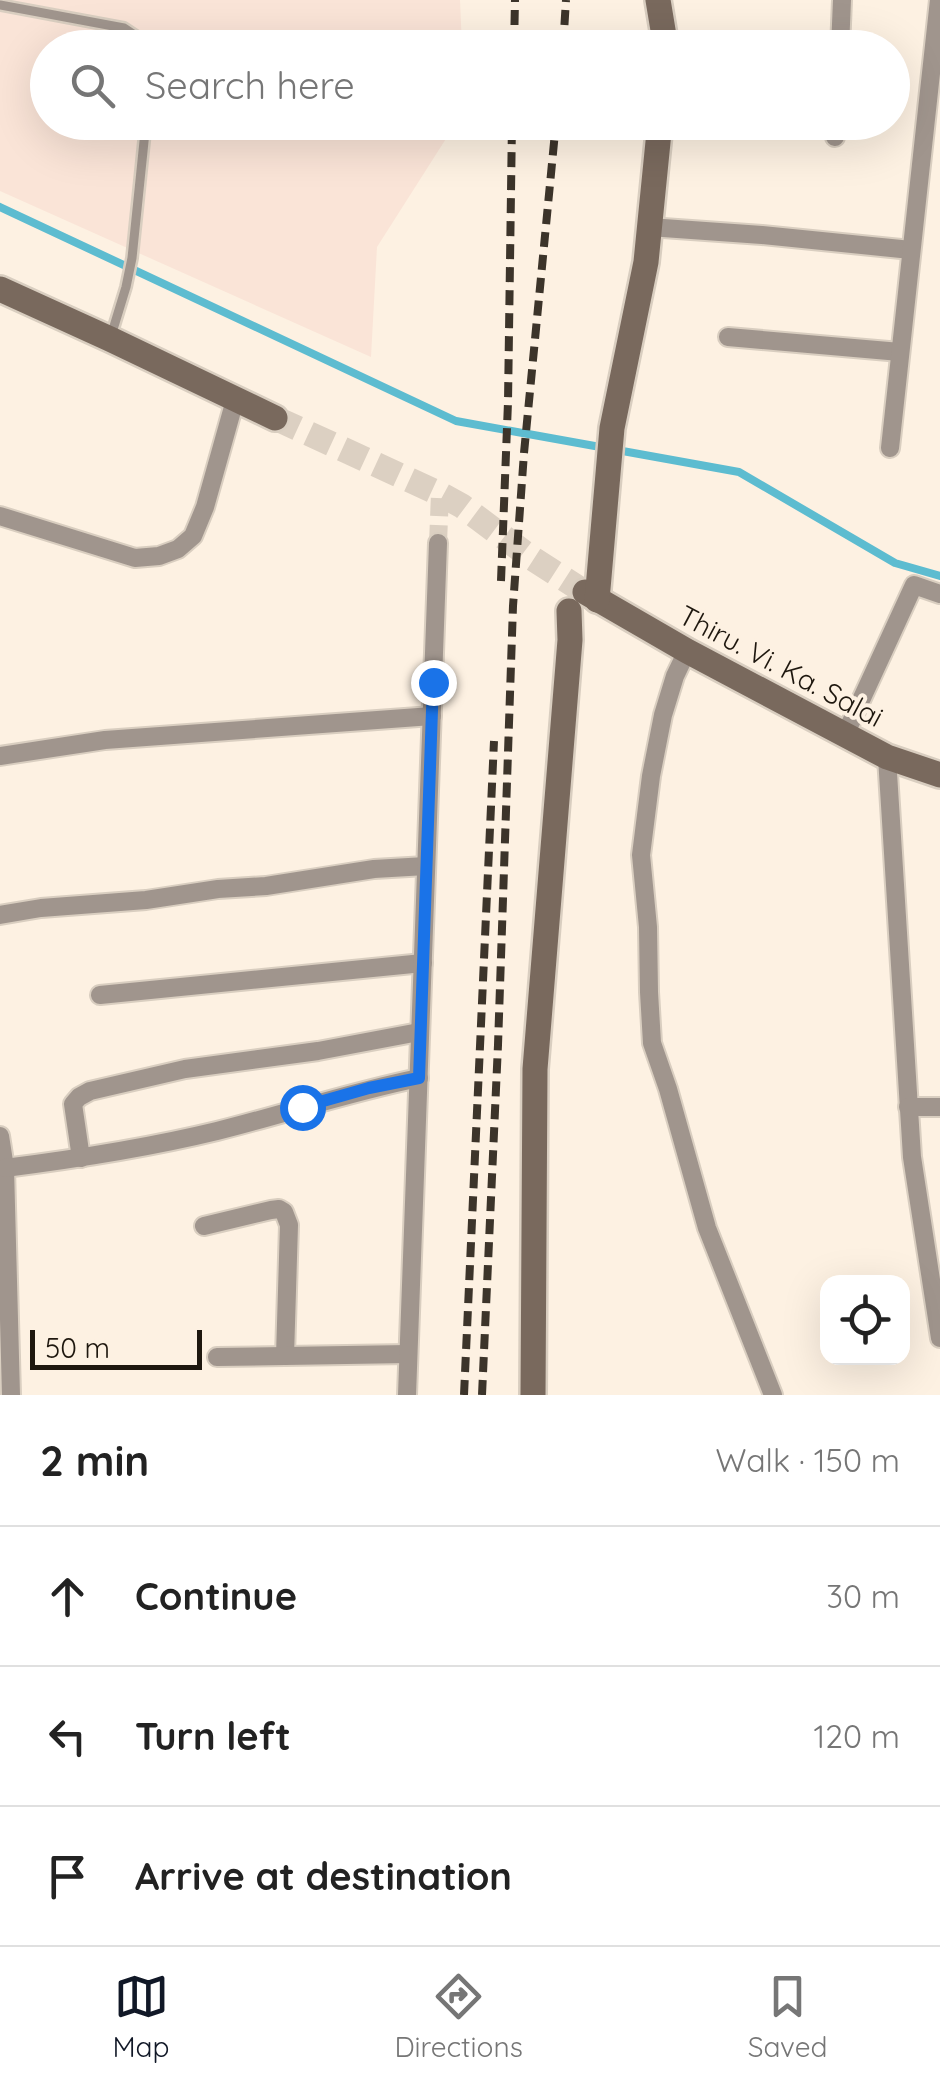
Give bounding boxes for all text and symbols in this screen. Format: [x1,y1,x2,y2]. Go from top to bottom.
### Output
search box [30,30,910,140]
icon: search [65,58,120,113]
text: Search here [145,61,355,109]
street label: Thiru. Vi. Ka. Salai [673,597,889,734]
route end [411,660,457,706]
route start [280,1085,326,1131]
map controls [820,1275,910,1365]
button: locate [820,1275,910,1365]
scale bar [30,1325,202,1370]
text: 50 m [45,1330,110,1365]
text: 2 min [40,1434,149,1487]
text: Walk · 150 m [716,1440,900,1480]
icon: ahead [40,1569,95,1624]
text: Continue [135,1572,297,1620]
text: 30 m [826,1576,900,1616]
icon: left [40,1709,95,1764]
text: Turn left [135,1712,291,1760]
text: 120 m [813,1716,900,1756]
icon: arrive [40,1849,95,1904]
text: Arrive at destination [135,1852,512,1900]
tab: Map [112,1969,170,2064]
tab: Directions [394,1969,523,2064]
tab: Saved [748,1969,828,2064]

